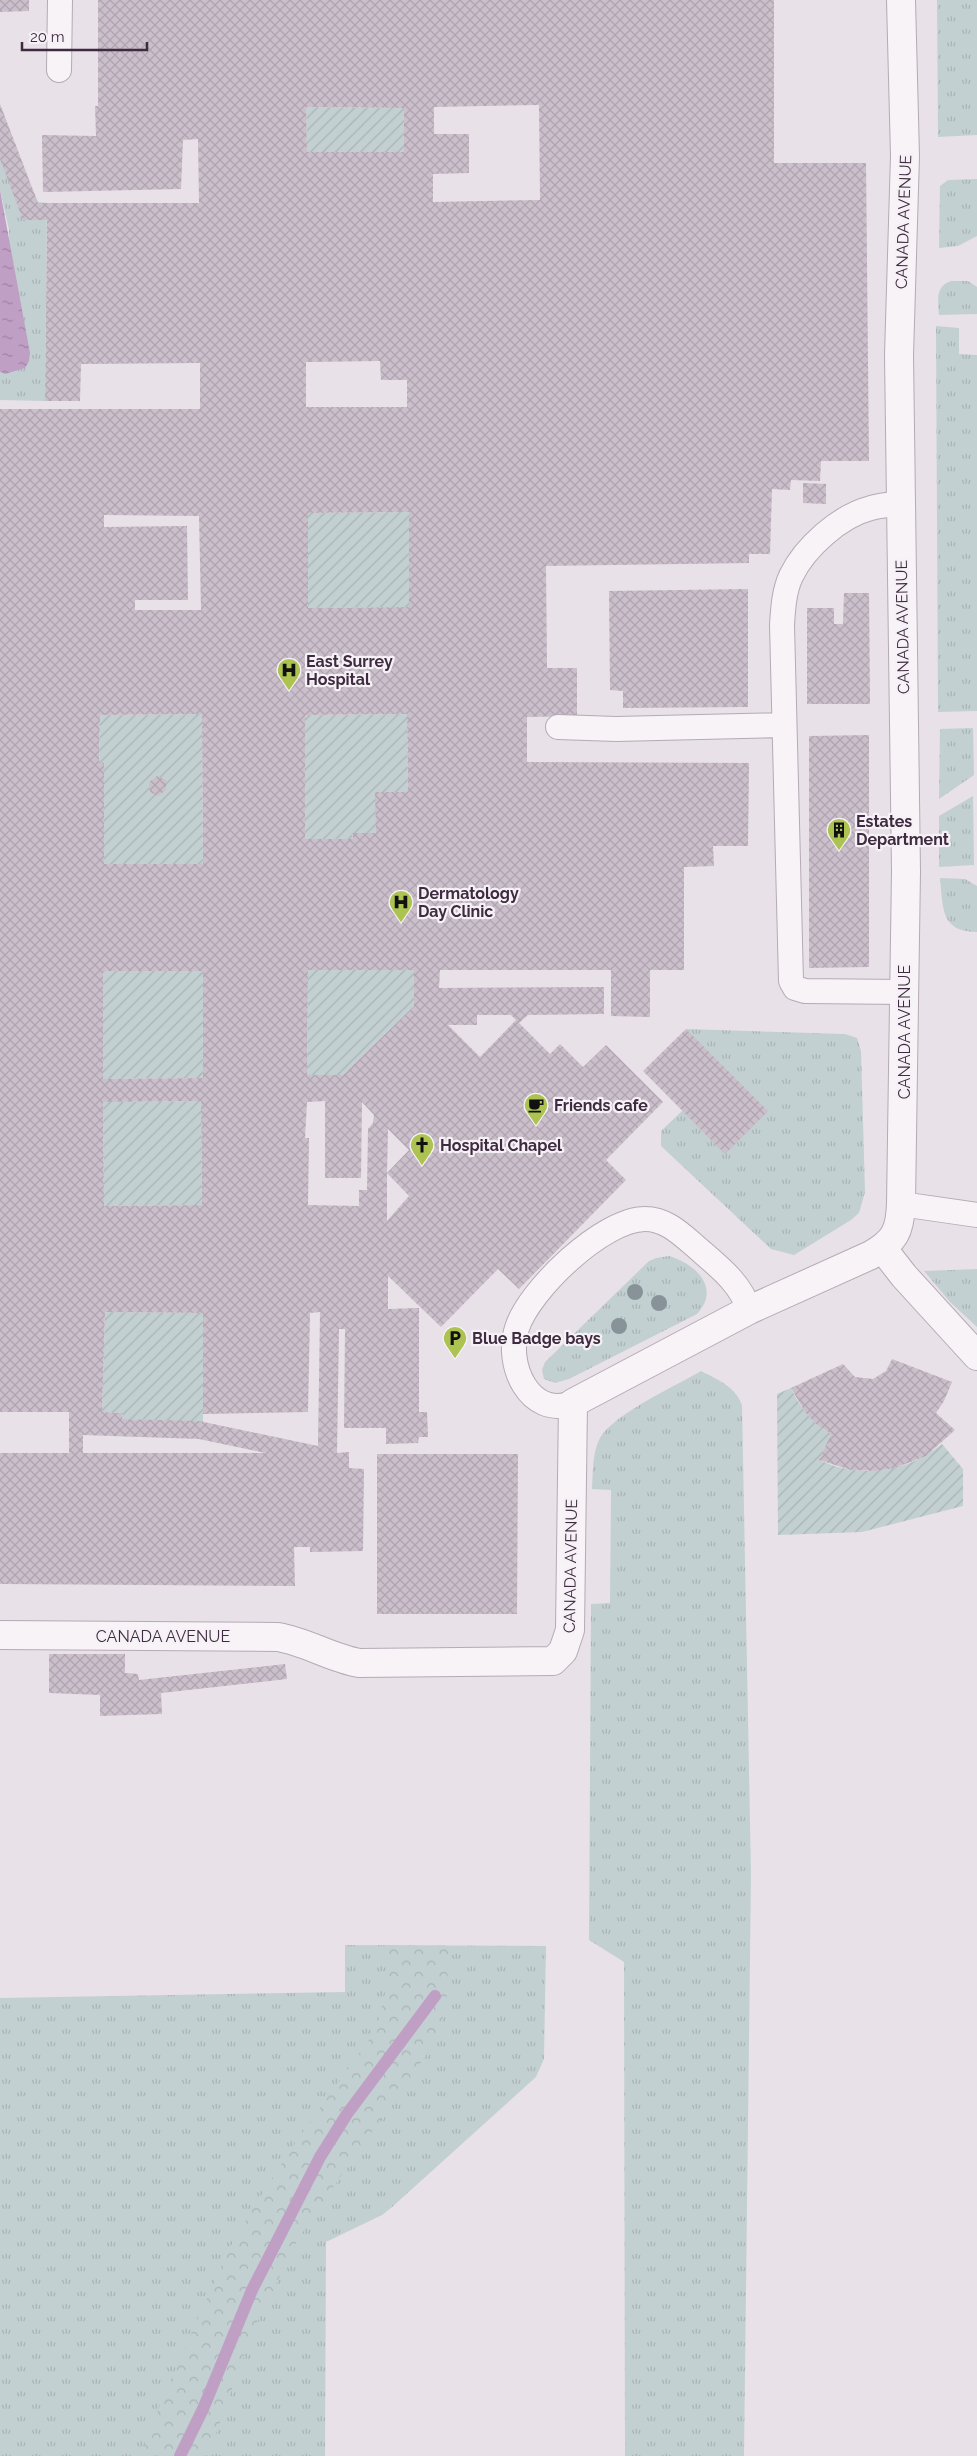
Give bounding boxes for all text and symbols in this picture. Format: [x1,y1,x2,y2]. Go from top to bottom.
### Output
scale bar [22,20,148,52]
text: 20 m [30,28,65,46]
street label: CANADA AVENUE [892,154,915,290]
street label: CANADA AVENUE [892,559,913,694]
place label: East Surrey Hospital [306,652,393,689]
hospital icon: East Surrey Hospital [276,657,302,691]
place label: Estates Department [856,812,949,849]
building icon: Estates Department [826,817,852,851]
place label: Dermatology Day Clinic [418,884,519,921]
hospital icon: Dermatology Day Clinic [388,889,414,923]
street label: CANADA AVENUE [895,965,914,1099]
cafe icon: Friends cafe [523,1092,549,1126]
place label: Friends cafe [554,1096,648,1115]
church icon: Hospital Chapel [409,1132,435,1166]
place label: Hospital Chapel [440,1136,563,1155]
parking icon: Blue Badge bays [442,1325,468,1359]
place label: Blue Badge bays [472,1329,601,1348]
street label: CANADA AVENUE [560,1498,581,1633]
street label: CANADA AVENUE [96,1627,230,1646]

